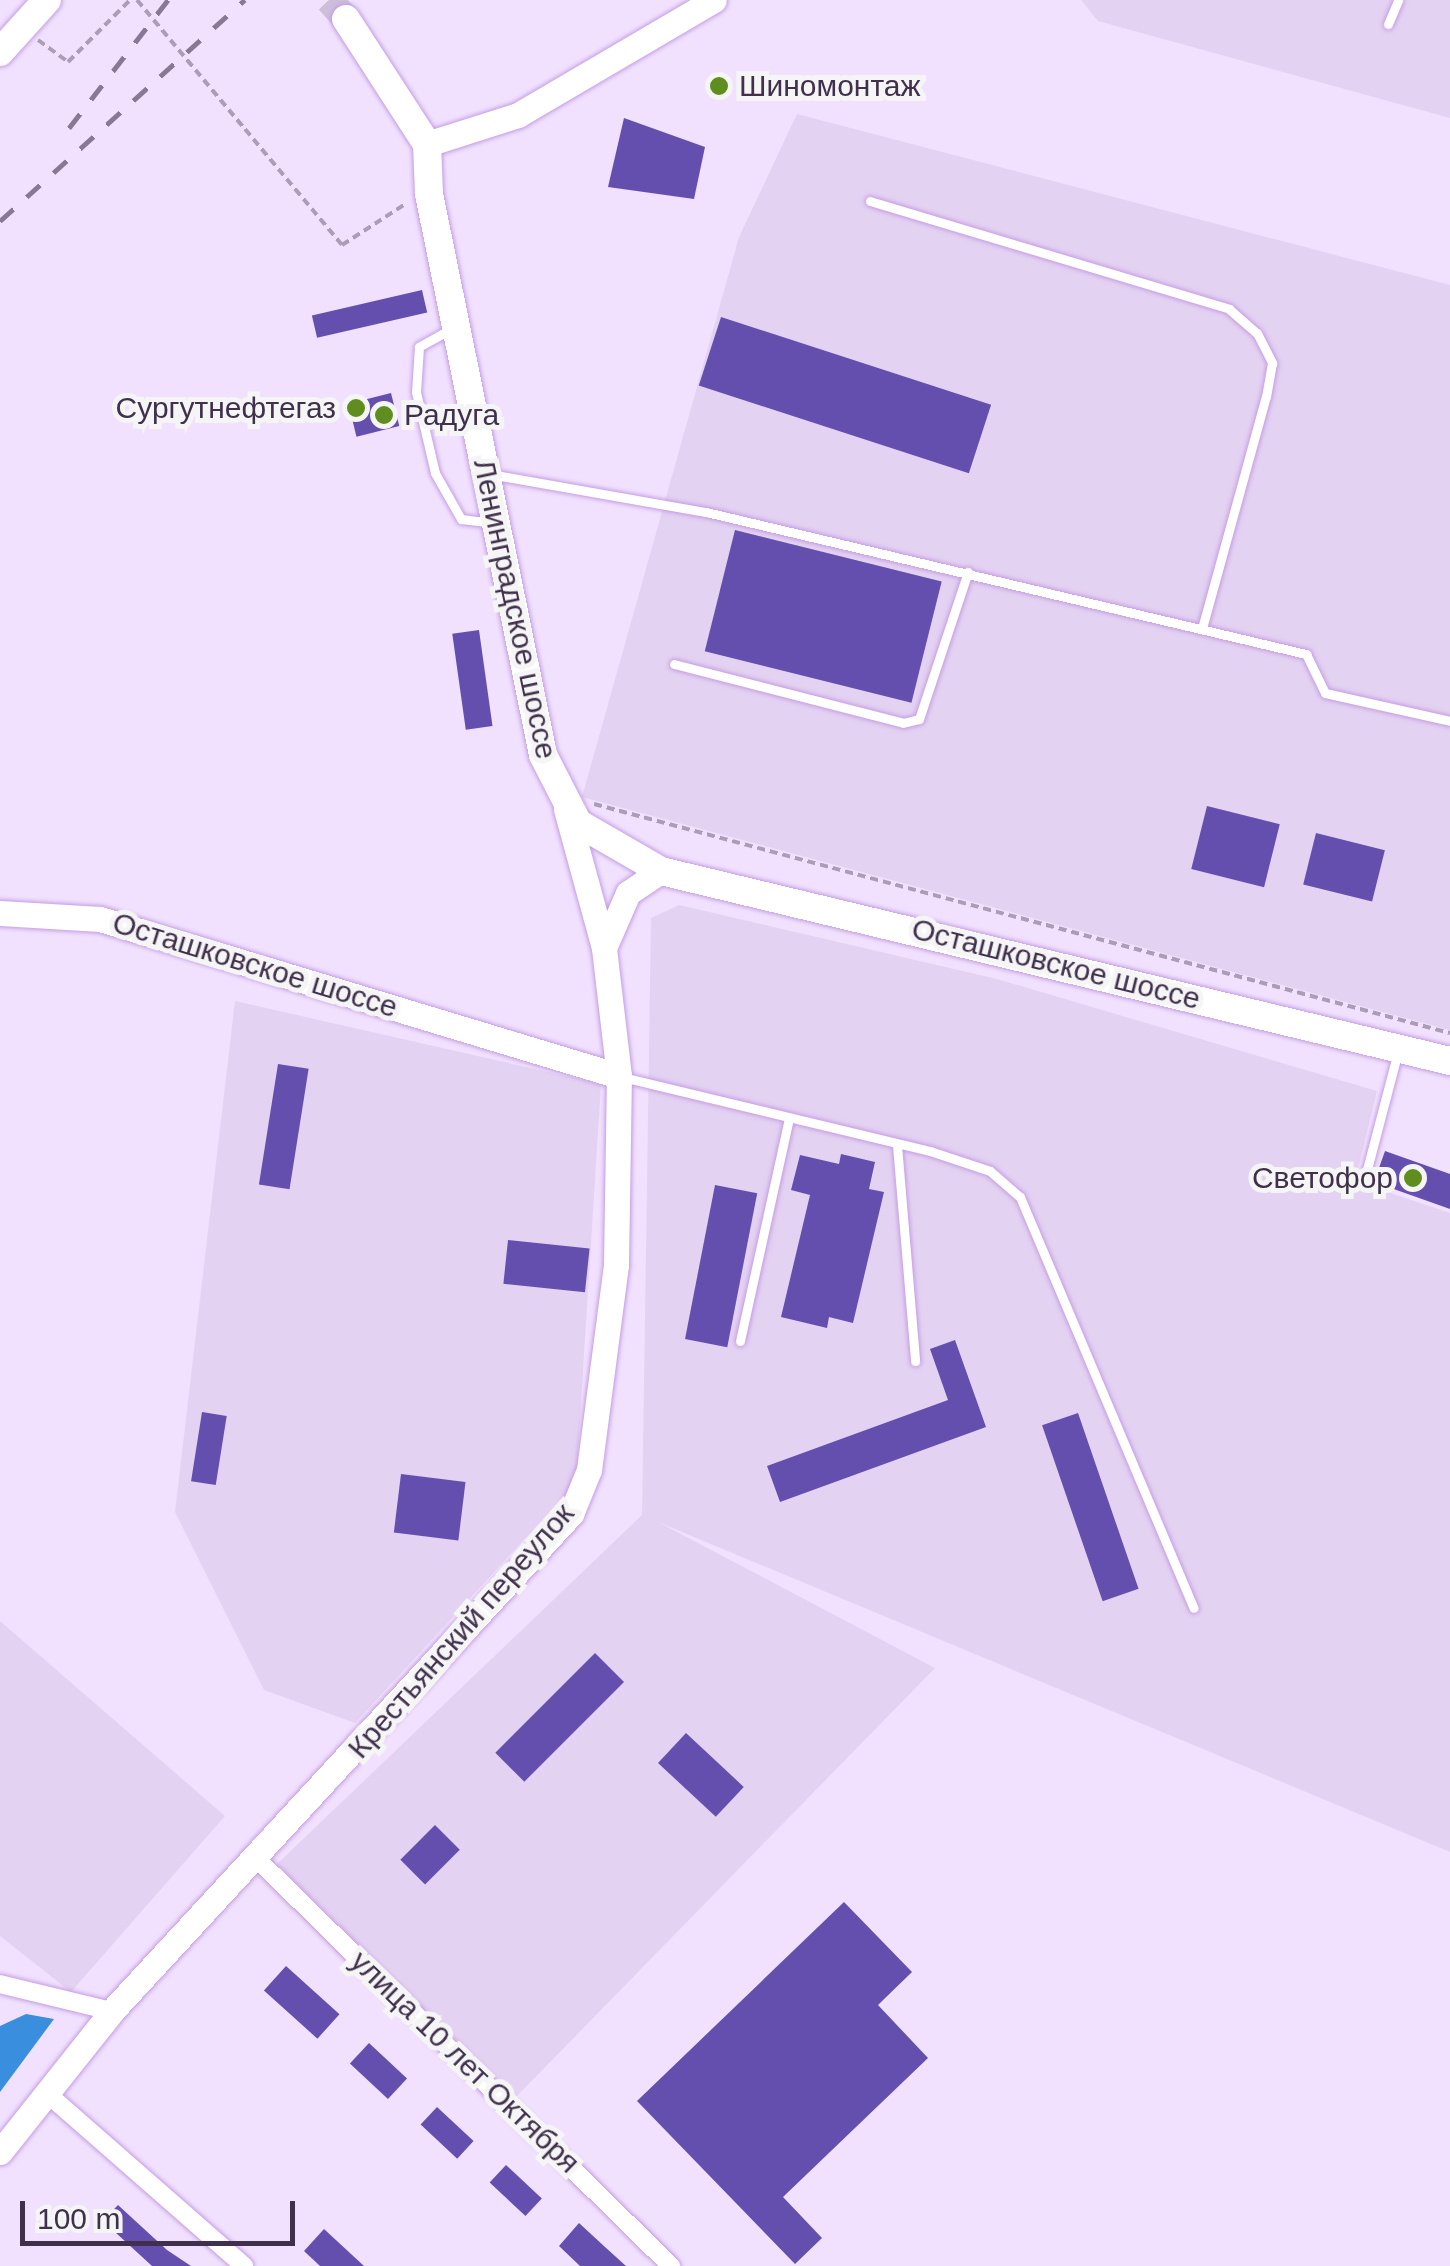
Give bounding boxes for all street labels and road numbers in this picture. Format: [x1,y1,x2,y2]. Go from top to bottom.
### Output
street label: Ленинградское шоссе [466,456,564,762]
street label: Осташковское шоссе [108,905,402,1025]
street label: Осташковское шоссе [908,911,1204,1017]
street label: Крестьянский переулок [340,1496,582,1766]
street label: улица 10 лет Октября [343,1943,587,2181]

